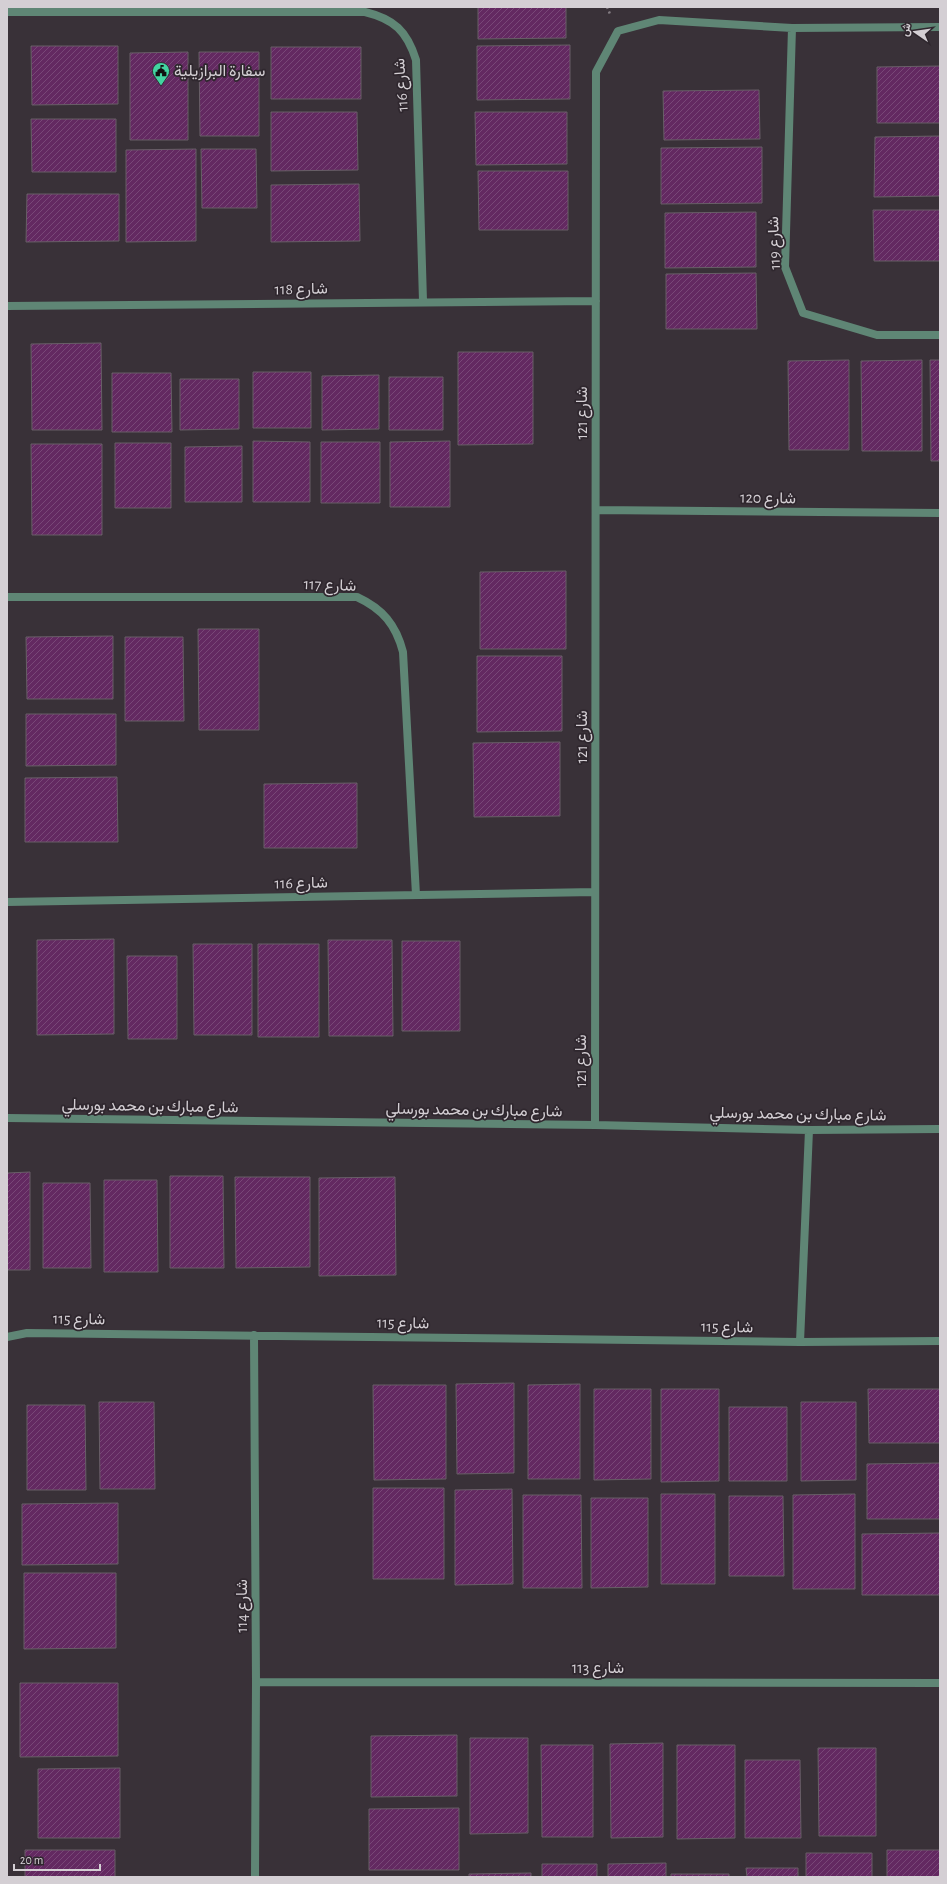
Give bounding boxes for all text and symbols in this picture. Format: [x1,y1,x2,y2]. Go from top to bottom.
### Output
north arrow [895,12,935,52]
text: ش [899,22,914,38]
street label: شارع 116 [391,58,414,112]
public building icon: سفارة البرازيلية [151,61,171,86]
place label: سفارة البرازيلية [174,63,265,81]
street label: شارع 119 [765,216,786,270]
street label: شارع 118 [274,281,328,300]
street label: شارع 121 [574,386,593,440]
street label: شارع 120 [740,490,796,509]
street label: شارع 117 [303,576,357,597]
street label: شارع 121 [574,710,593,764]
street label: شارع 116 [274,875,328,894]
street label: شارع 121 [573,1034,592,1088]
street label: شارع مبارك بن محمد بورسلي [61,1096,239,1121]
street label: شارع مبارك بن محمد بورسلي [385,1100,563,1125]
street label: شارع مبارك بن محمد بورسلي [709,1104,887,1129]
street label: شارع 115 [53,1311,105,1330]
street label: شارع 115 [377,1315,429,1334]
street label: شارع 115 [701,1319,753,1338]
street label: شارع 114 [234,1579,253,1633]
street label: شارع 113 [572,1660,624,1679]
scale bar [14,1846,100,1872]
text: 20 m [20,1854,43,1866]

